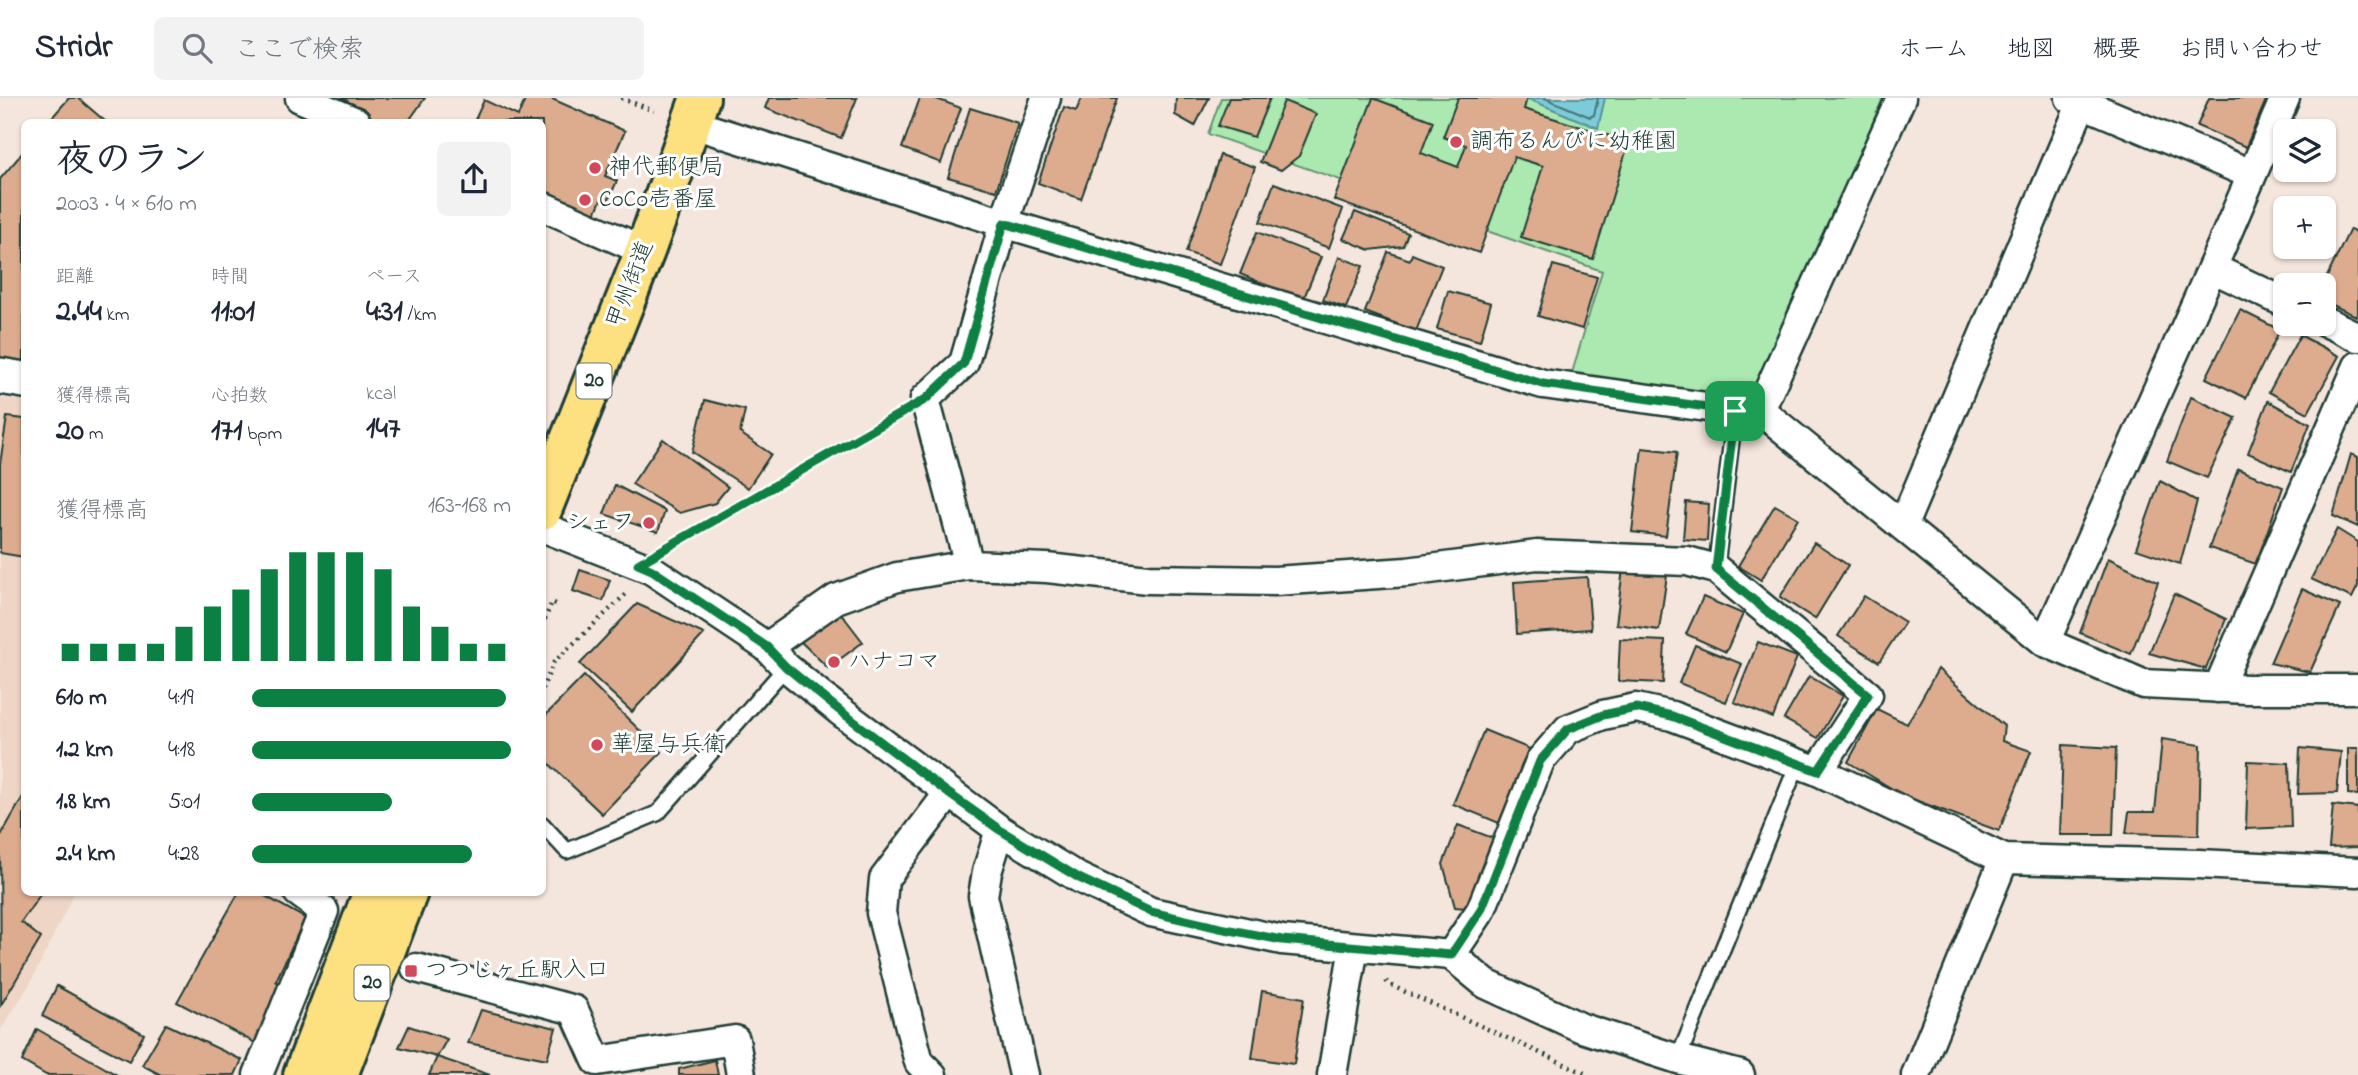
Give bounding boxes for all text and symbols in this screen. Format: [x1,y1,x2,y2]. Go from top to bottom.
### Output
search box [154,17,644,80]
text: Stridr [35,24,112,72]
icon: search [178,29,216,67]
text: ここで検索 [234,32,364,70]
text: ホーム [1898,33,1969,68]
text: 地図 [2007,33,2055,68]
text: 概要 [2093,33,2141,68]
text: お問い合わせ [2179,33,2323,68]
map controls [2273,119,2336,336]
button: layers [2273,119,2336,182]
place label: 調布るんびに幼稚園 [1470,126,1677,159]
text: 夜のラン [56,134,208,190]
marker: 調布るんびに幼稚園 [1448,134,1464,150]
button: share [437,142,511,216]
place label: 神代郵便局 [609,152,724,185]
marker: 神代郵便局 [587,160,603,176]
place label: CoCo壱番屋 [599,184,717,217]
text: 20:03 · 4 × 610 m [56,188,197,221]
marker: CoCo壱番屋 [577,192,593,208]
button: + [2273,196,2336,259]
street label: 甲州街道 [599,236,663,334]
text: 距離 [56,264,94,291]
text: 時間 [211,264,249,291]
text: ペース [366,264,422,291]
button: − [2273,273,2336,336]
text: 2.44 [56,291,102,335]
text: 11:01 [211,291,255,335]
text: 4:31 [366,291,403,335]
text: km [102,302,130,329]
text: /km [403,302,437,329]
road number: 20 [576,364,612,398]
text: kcal [366,381,396,408]
pin [1705,381,1765,441]
text: 獲得標高 [56,383,132,410]
text: 心拍数 [211,383,268,410]
icon: arrive [1716,392,1754,430]
text: 147 [366,408,400,452]
text: 20 [56,410,84,454]
text: 171 [211,410,242,454]
text: m [84,421,103,448]
text: bpm [242,421,282,448]
text: 163–168 m [428,490,511,523]
text: 獲得標高 [56,495,148,528]
place label: シェフ [566,507,635,540]
marker: シェフ [641,515,657,531]
place label: ハナコマ [848,646,940,679]
marker: ハナコマ [826,654,842,670]
text: 610 m [56,682,107,715]
text: 4:19 [168,682,194,715]
place label: 華屋与兵衛 [611,729,726,762]
text: 1.2 km [56,734,113,767]
text: 4:18 [168,734,195,767]
marker: 華屋与兵衛 [589,737,605,753]
text: 1.8 km [56,786,110,819]
text: 5:01 [168,786,200,819]
text: 2.4 km [56,838,115,871]
text: 4:28 [168,838,200,871]
place label: つつじヶ丘駅入口 [425,955,609,988]
marker: つつじヶ丘駅入口 [403,963,419,979]
road number: 20 [354,966,390,1001]

